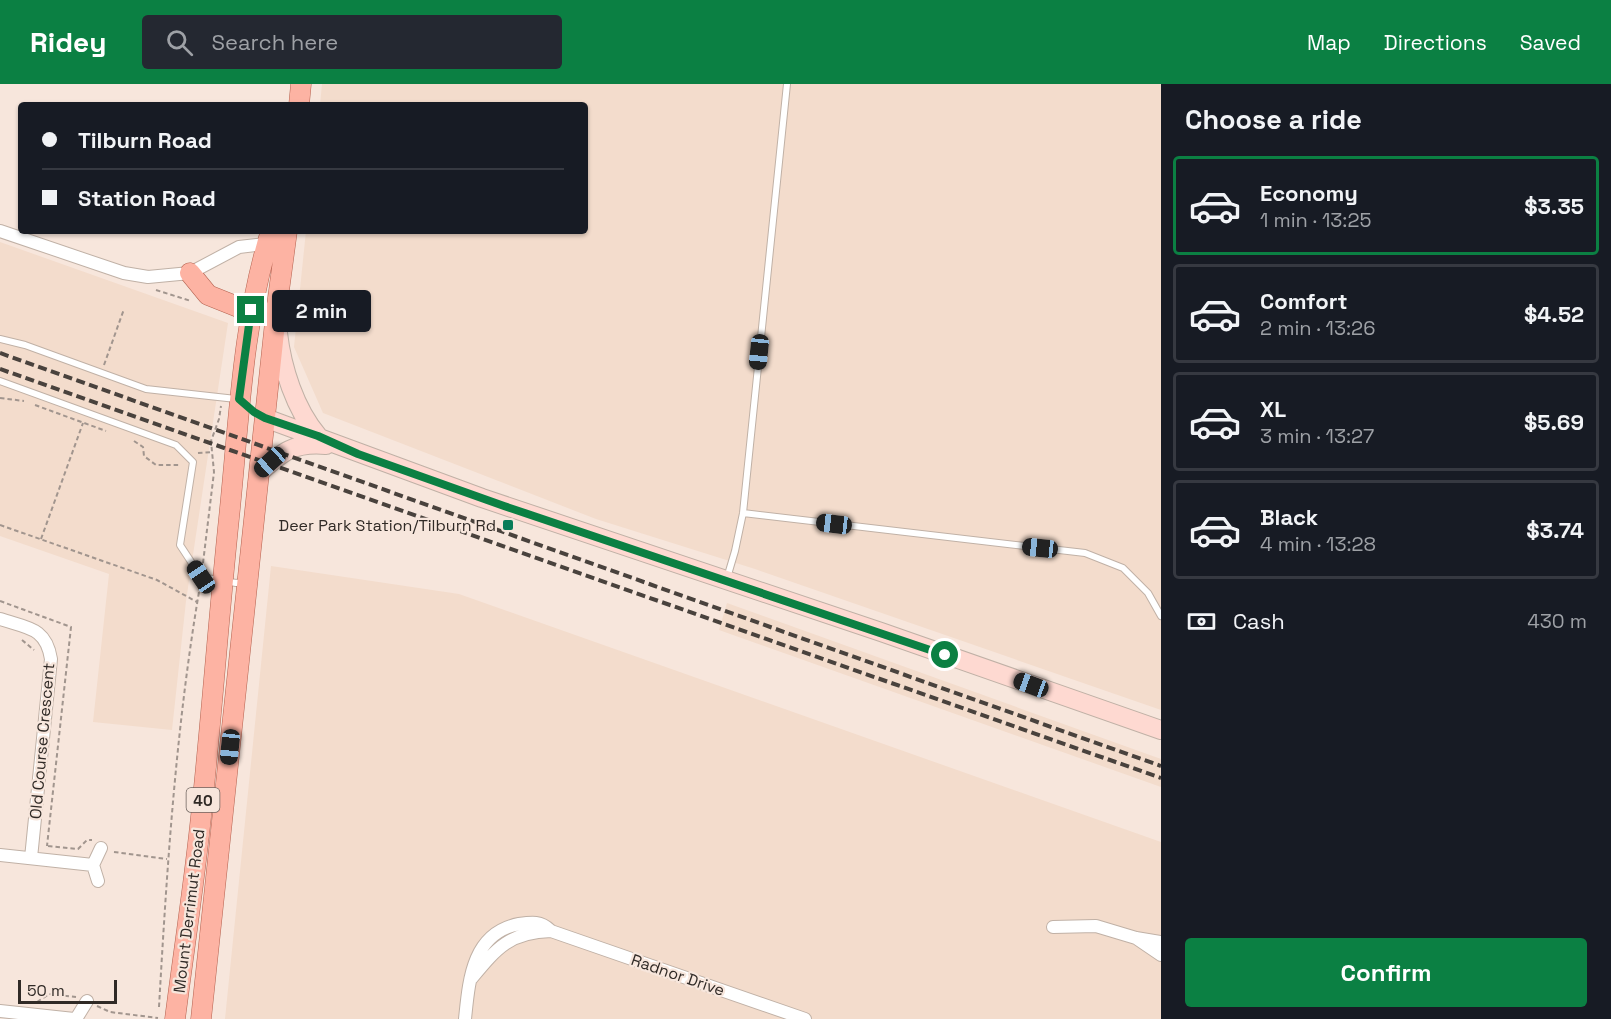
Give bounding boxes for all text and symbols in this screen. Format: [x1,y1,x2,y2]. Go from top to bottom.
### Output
search box [142,15,562,69]
text: Ridey [30,24,106,60]
icon: search [163,26,196,59]
text: Search here [211,28,338,56]
text: Map [1307,29,1351,56]
text: Directions [1384,29,1487,56]
text: Saved [1520,29,1581,56]
text: Choose a ride [1185,102,1362,137]
text: Tilburn Road [78,126,212,154]
icon: car [1188,179,1242,233]
text: Economy [1260,179,1358,207]
text: Station Road [78,184,216,212]
text: $3.35 [1524,192,1584,220]
text: 1 min · 13:25 [1260,207,1371,233]
icon: car [1188,287,1242,341]
text: Comfort [1260,287,1348,315]
callout: 2 min [272,289,371,331]
route end [237,296,264,323]
text: 2 min [296,298,347,324]
text: $4.52 [1524,300,1584,328]
text: 2 min · 13:26 [1260,315,1375,341]
car [748,333,770,371]
icon: car [1188,395,1242,449]
text: XL [1260,395,1286,423]
text: $5.69 [1524,408,1584,436]
text: 3 min · 13:27 [1260,423,1374,449]
car [251,443,289,481]
icon: car [1188,503,1242,557]
text: Black [1260,503,1318,531]
car [815,513,853,535]
place label: Deer Park Station/Tilburn Rd [279,515,496,536]
text: $3.74 [1526,516,1584,544]
marker: Deer Park Station/Tilburn Rd [501,518,515,532]
text: 4 min · 13:28 [1260,531,1376,557]
car [1021,537,1059,559]
car [183,557,219,597]
icon: cash [1185,605,1218,638]
text: Cash [1233,607,1285,635]
text: 430 m [1527,608,1587,634]
route start [931,641,958,668]
street label: Old Course Crescent [25,662,59,820]
car [1011,670,1051,700]
car [219,728,241,766]
road number: 40 [186,788,220,812]
street label: Mount Derrimut Road [169,828,209,994]
button: Confirm [1185,938,1587,1007]
street label: Radnor Drive [628,949,728,1001]
scale bar [18,977,117,1004]
text: 50 m [27,980,65,1001]

